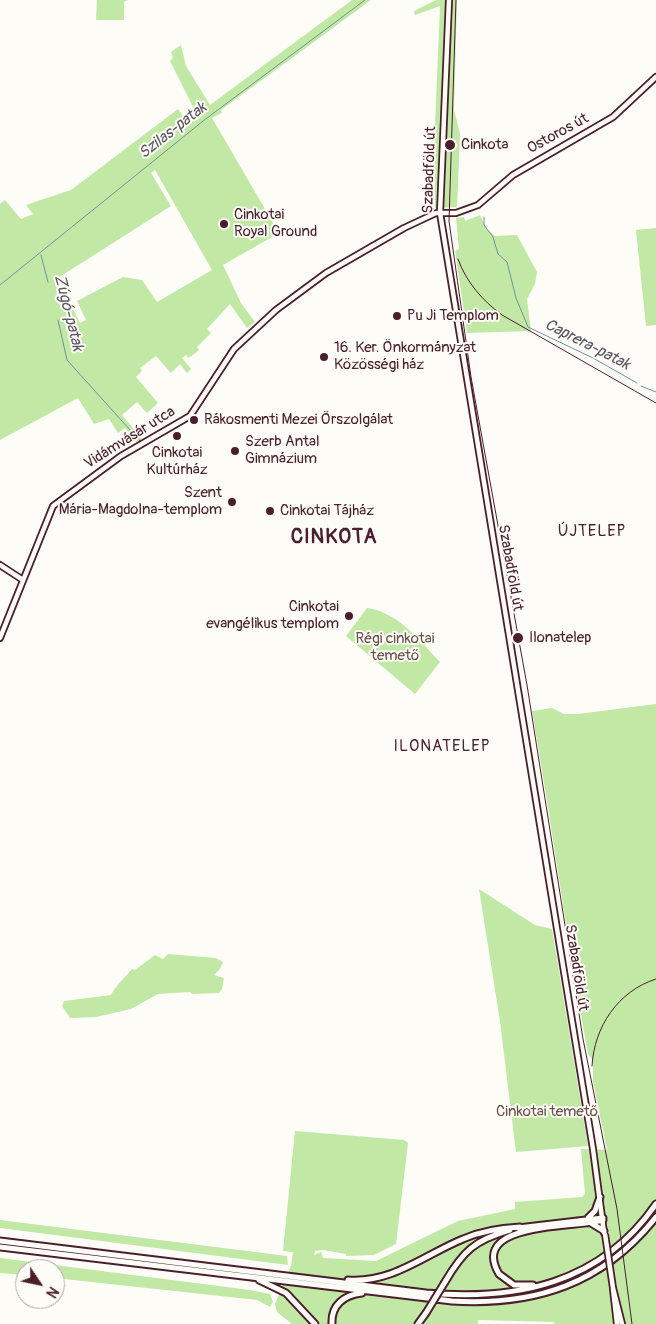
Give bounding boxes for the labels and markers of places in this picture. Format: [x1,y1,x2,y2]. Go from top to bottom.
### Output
place label: Cinkota [461,136,509,154]
marker: Cinkota [443,138,457,152]
place label: Cinkotai Royal Ground [234,206,317,241]
marker: Cinkotai Royal Ground [218,218,230,230]
place label: Pu Ji Templom [407,307,499,325]
marker: Pu Ji Templom [391,310,403,322]
place label: 16. Ker. Önkormányzat Közösségi ház [334,339,476,374]
marker: 16. Ker. Önkormányzat Közösségi ház [318,351,330,363]
place label: Rákosmenti Mezei Őrszolgálat [204,411,393,429]
marker: Rákosmenti Mezei Őrszolgálat [188,414,200,426]
marker: Cinkotai Kultúrház [171,430,183,442]
place label: Szerb Antal Gimnázium [245,433,320,468]
place label: Cinkotai Kultúrház [146,444,208,479]
marker: Szerb Antal Gimnázium [229,445,241,457]
place label: Szent Mária-Magdolna-templom [59,484,222,519]
marker: Szent Mária-Magdolna-templom [226,496,238,508]
place label: Cinkotai Tájház [280,502,374,520]
marker: Cinkotai Tájház [264,505,276,517]
place label: Cinkotai evangélikus templom [206,598,339,633]
marker: Cinkotai evangélikus templom [343,610,355,622]
place label: Ilonatelep [529,629,591,647]
marker: Ilonatelep [511,631,525,645]

